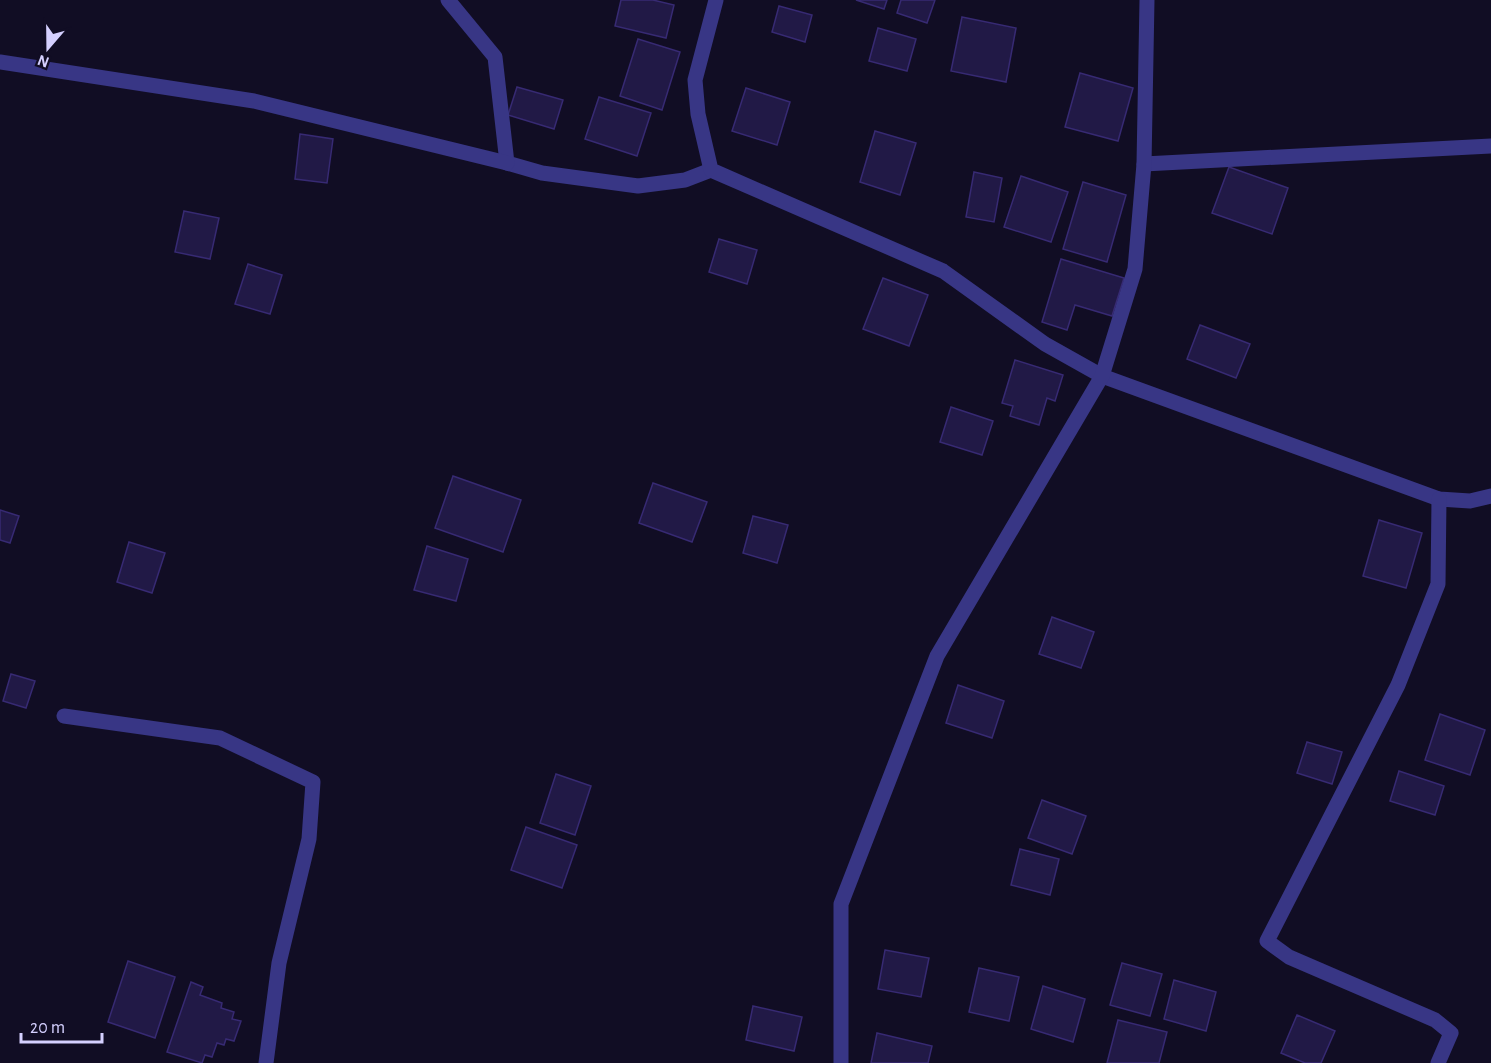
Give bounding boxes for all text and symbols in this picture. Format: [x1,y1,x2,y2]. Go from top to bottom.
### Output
north arrow [18,18,78,78]
text: N [35,52,51,71]
scale bar [21,1006,102,1044]
text: 20 m [30,1019,65,1037]

